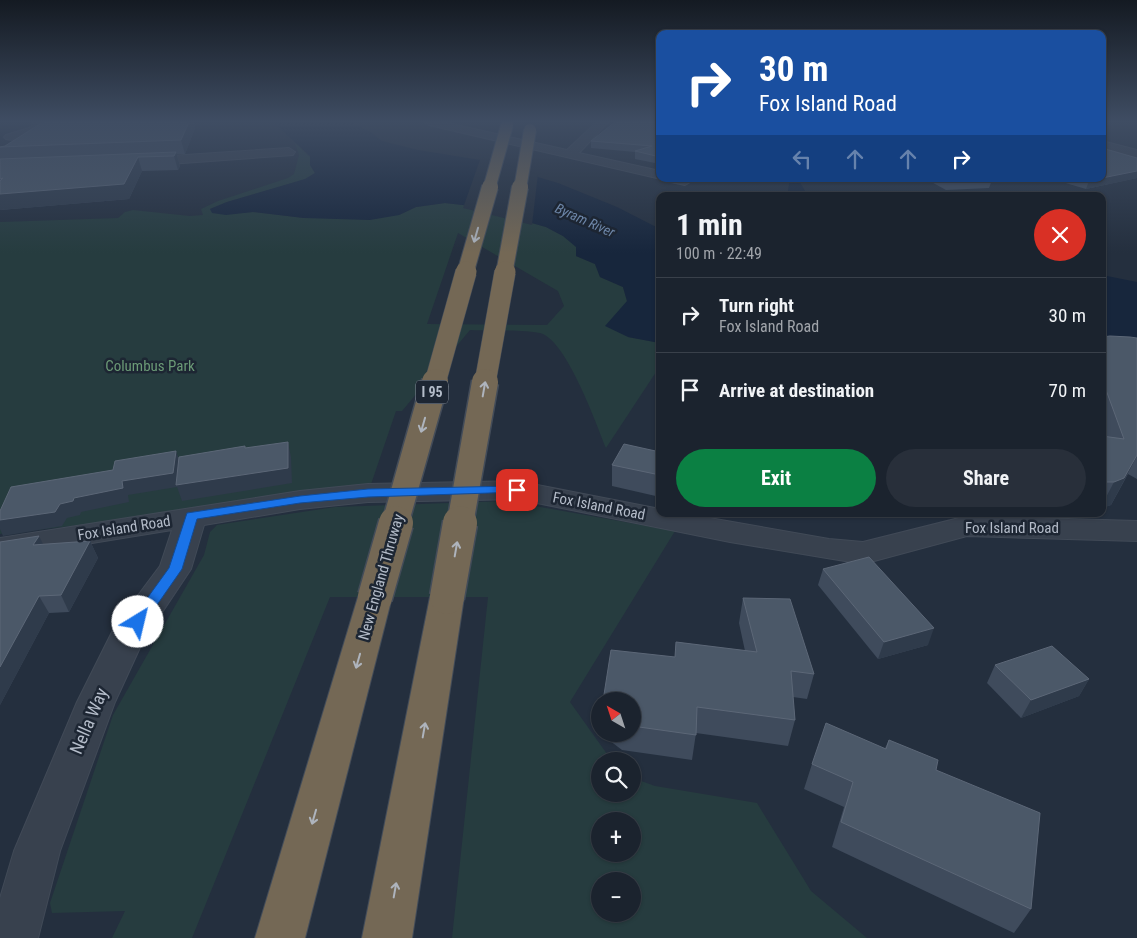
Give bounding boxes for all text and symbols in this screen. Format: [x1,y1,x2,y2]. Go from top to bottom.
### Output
text: 30 m [759,49,828,90]
icon: right [676,50,741,115]
text: Fox Island Road [759,91,897,116]
icon: left [788,145,816,173]
icon: ahead [841,145,869,173]
icon: ahead [894,145,922,173]
icon: right [947,145,975,173]
water label: Byram River [553,200,618,241]
text: 1 min [676,207,743,242]
button: close [1034,209,1086,261]
one-way arrow [471,226,481,242]
text: 100 m · 22:49 [676,244,762,263]
text: Turn right [719,294,794,317]
icon: right [676,301,704,329]
text: 30 m [1049,304,1086,327]
text: Fox Island Road [719,317,819,336]
park label: Columbus Park [105,357,195,375]
icon: arrive [676,376,704,404]
text: Arrive at destination [719,379,874,402]
text: 70 m [1049,379,1086,402]
road number: I 95 [416,381,448,404]
one-way arrow [480,381,490,397]
one-way arrow [418,417,428,433]
button: Exit [676,449,876,507]
button: Share [886,449,1086,507]
pin [496,469,538,511]
icon: arrive [503,476,531,504]
street label: Fox Island Road [551,488,647,524]
street label: Fox Island Road [76,512,172,544]
street label: New England Thruway [354,512,408,642]
street label: Fox Island Road [965,519,1059,537]
one-way arrow [451,541,461,557]
position arrow [111,595,163,647]
one-way arrow [352,652,362,668]
street label: Nella Way [65,684,112,757]
north arrow [591,692,641,742]
map controls [591,692,641,922]
one-way arrow [419,722,429,738]
button: search [591,752,641,802]
one-way arrow [308,809,318,825]
button: + [591,812,641,862]
button: − [591,872,641,922]
one-way arrow [391,882,401,898]

